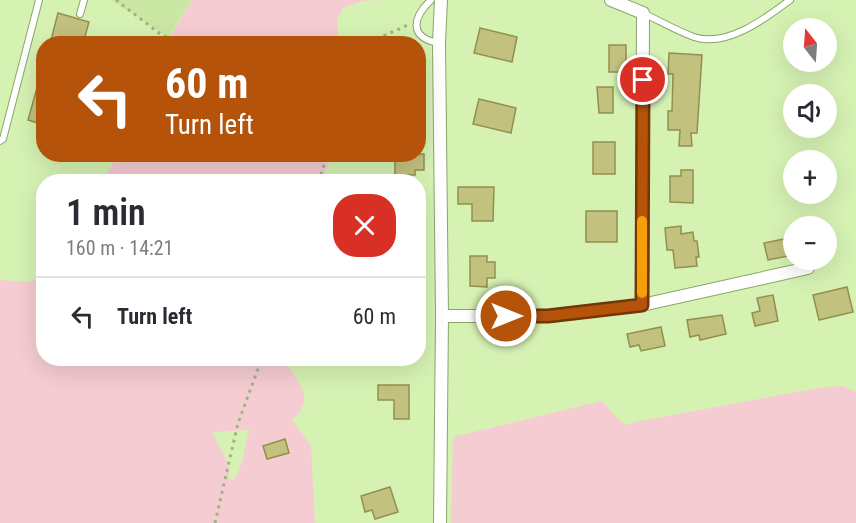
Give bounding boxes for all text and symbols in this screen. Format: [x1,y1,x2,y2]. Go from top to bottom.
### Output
north arrow [783,18,837,72]
map controls [783,18,837,270]
pin [617,54,668,105]
text: 60 m [165,59,248,108]
icon: left [66,60,144,138]
icon: arrive [626,63,659,96]
button: sound [783,84,837,138]
text: Turn left [165,109,254,141]
button: + [783,150,837,204]
text: 1 min [66,192,146,234]
button: close [333,194,396,257]
button: − [783,216,837,270]
text: 160 m · 14:21 [66,236,173,260]
position arrow [474,284,538,348]
icon: left [66,300,99,333]
text: Turn left [117,304,192,329]
text: 60 m [353,304,396,329]

